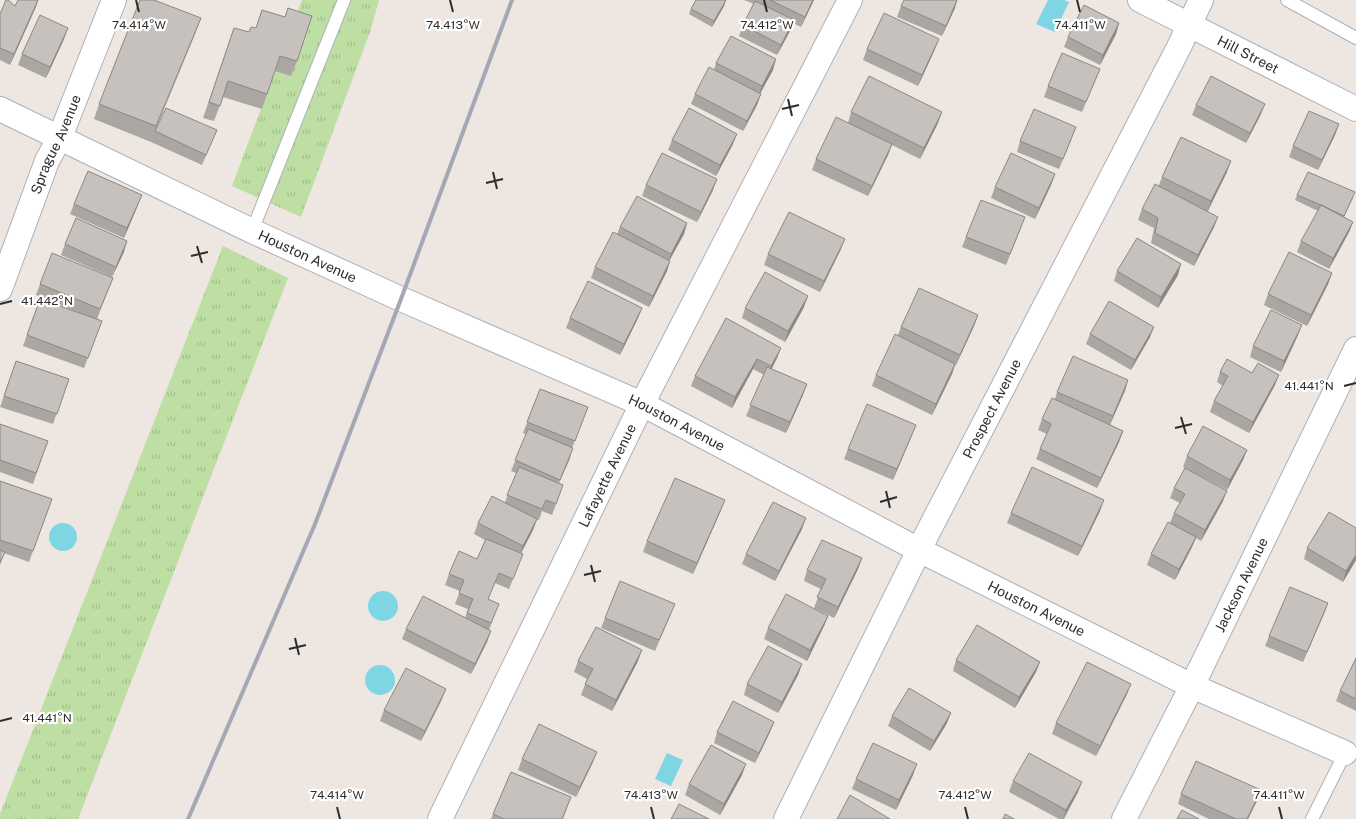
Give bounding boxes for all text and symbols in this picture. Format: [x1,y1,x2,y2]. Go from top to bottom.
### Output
text: 74.414°W [112,18,167,32]
text: 74.413°W [426,18,481,32]
text: 74.412°W [740,18,794,32]
text: 74.411°W [1054,18,1106,32]
street label: Hill Street [1215,32,1282,77]
street label: Sprague Avenue [28,92,84,196]
street label: Houston Avenue [256,227,359,286]
text: 41.442°N [21,294,73,308]
street label: Prospect Avenue [959,356,1024,461]
text: 41.441°N [1284,379,1334,393]
street label: Houston Avenue [626,391,728,454]
street label: Lafayette Avenue [575,421,639,530]
street label: Jackson Avenue [1212,535,1271,635]
street label: Houston Avenue [985,578,1088,639]
text: 41.441°N [22,711,72,725]
text: 74.414°W [310,788,365,802]
text: 74.413°W [624,788,679,802]
text: 74.412°W [938,788,992,802]
text: 74.411°W [1253,788,1305,802]

